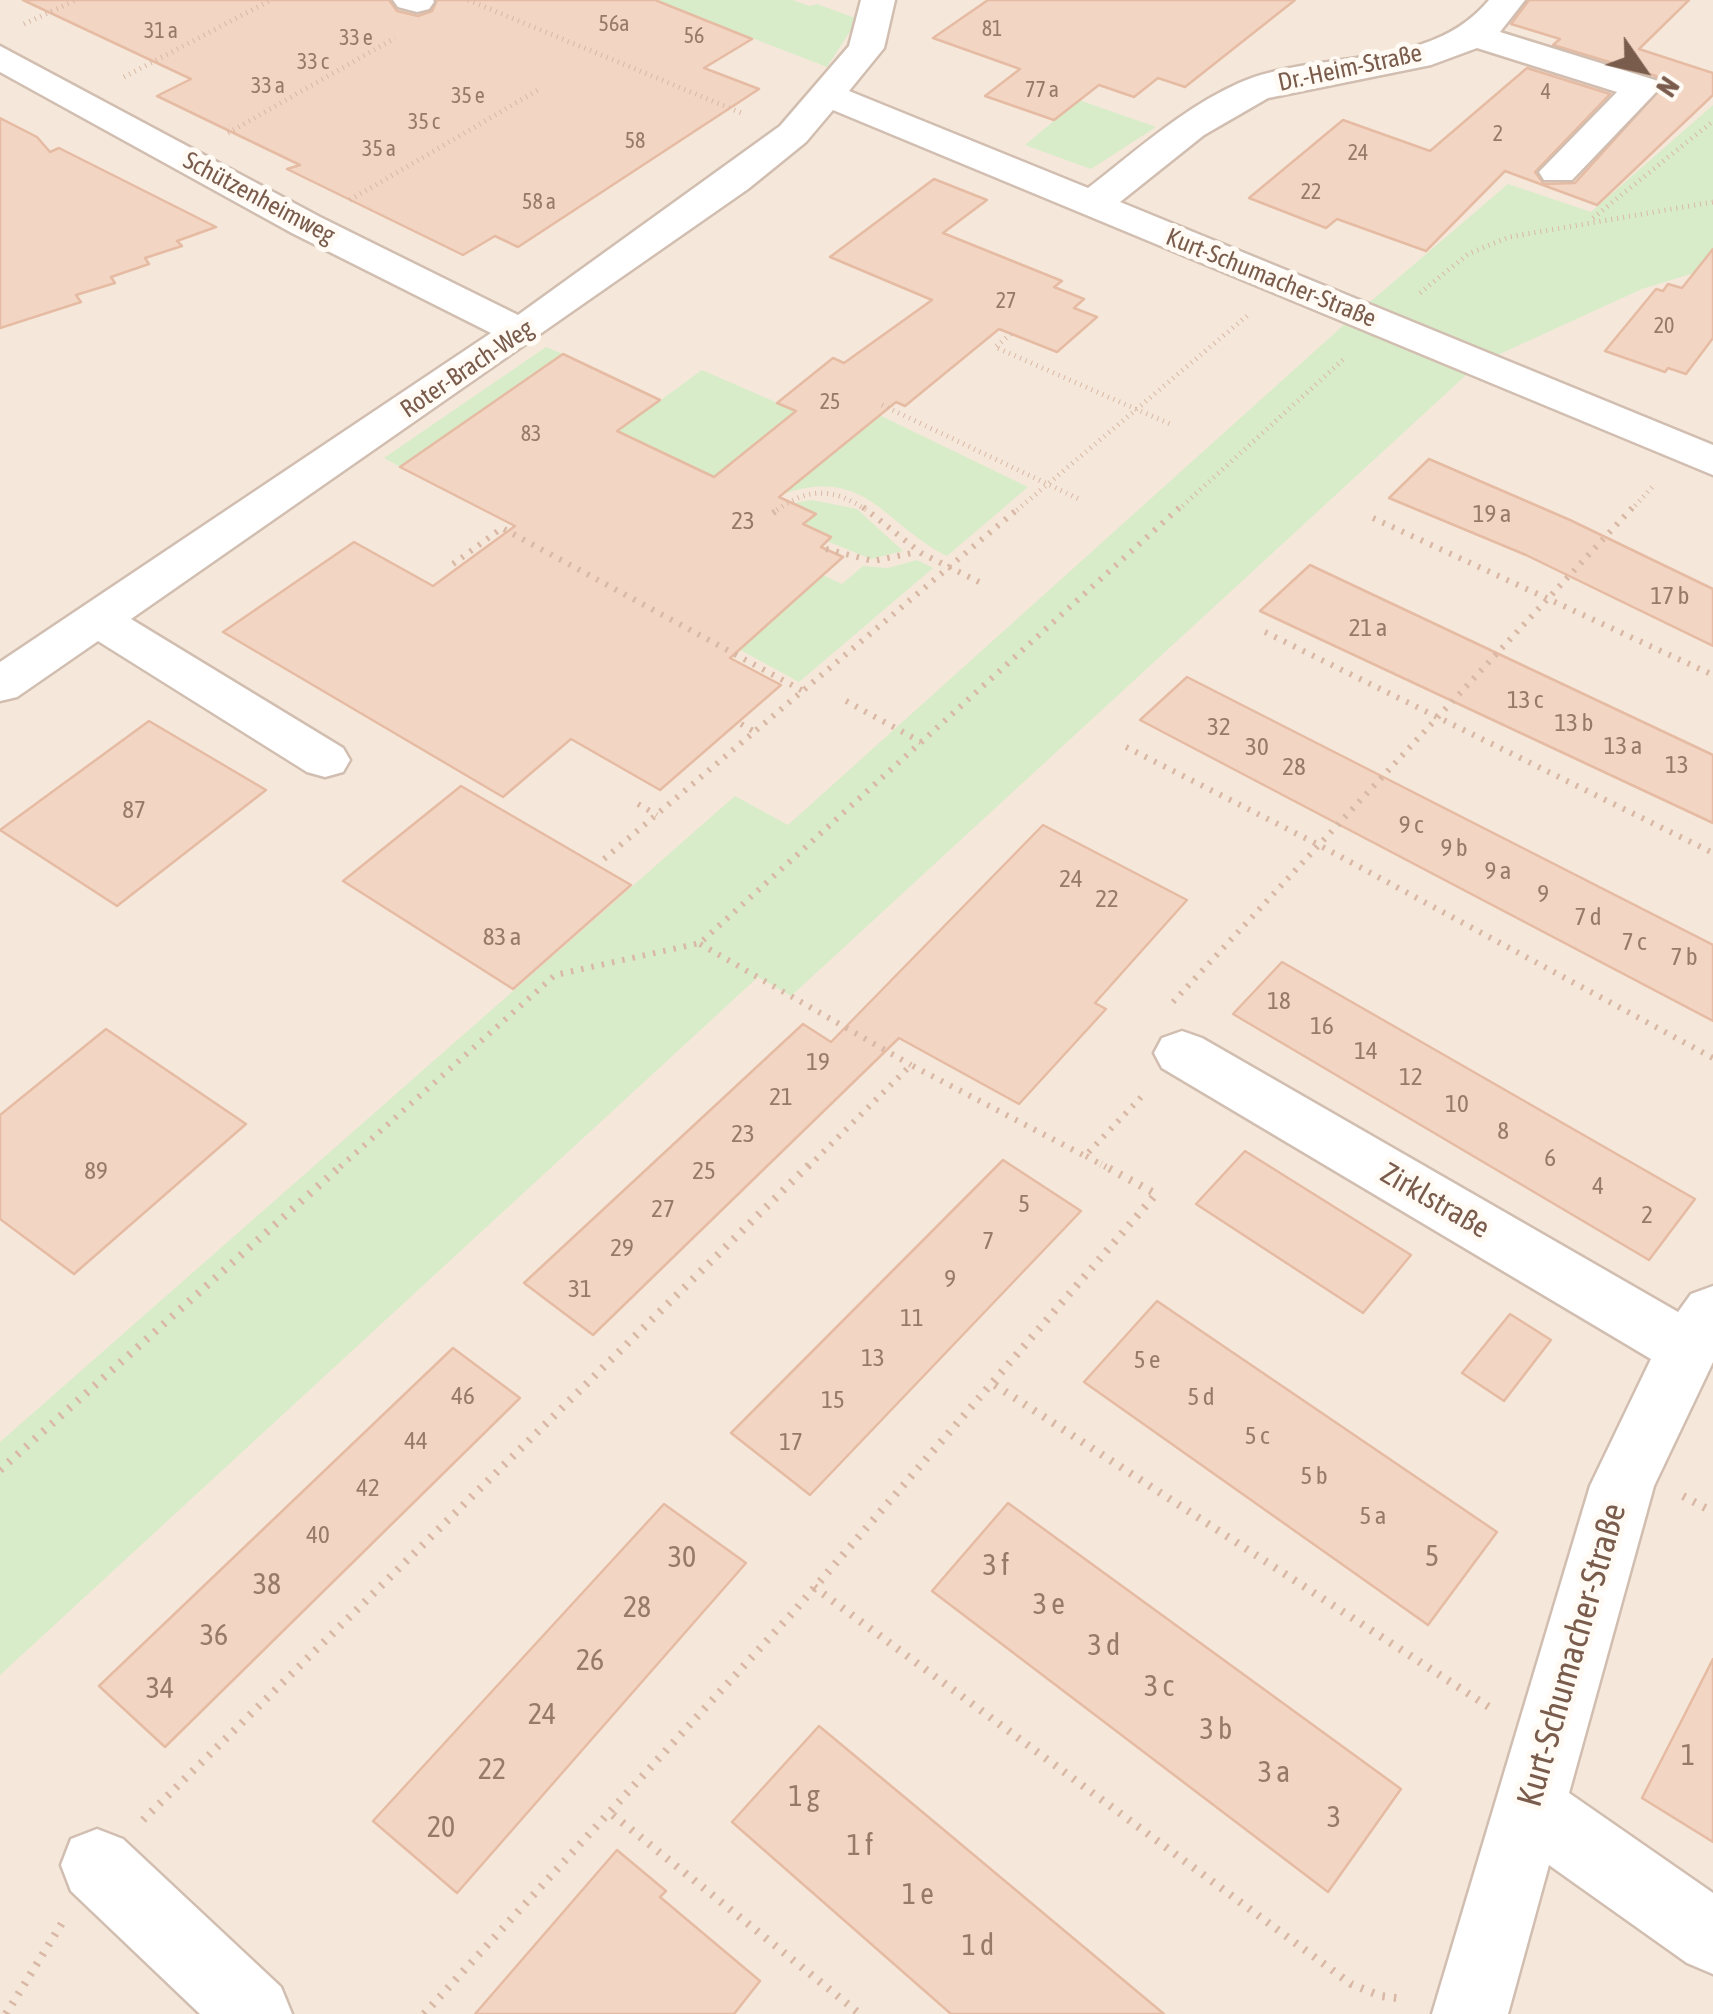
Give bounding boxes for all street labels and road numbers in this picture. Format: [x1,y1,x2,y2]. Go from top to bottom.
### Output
street label: Dr.-Heim-Straße [1275,38,1425,98]
street label: Schützenheimweg [178,145,340,251]
street label: Kurt-Schumacher-Straße [1162,222,1380,334]
street label: Roter-Brach-Weg [395,314,539,424]
street label: Zirklstraße [1374,1156,1496,1246]
street label: Kurt-Schumacher-Straße [1509,1499,1635,1811]

